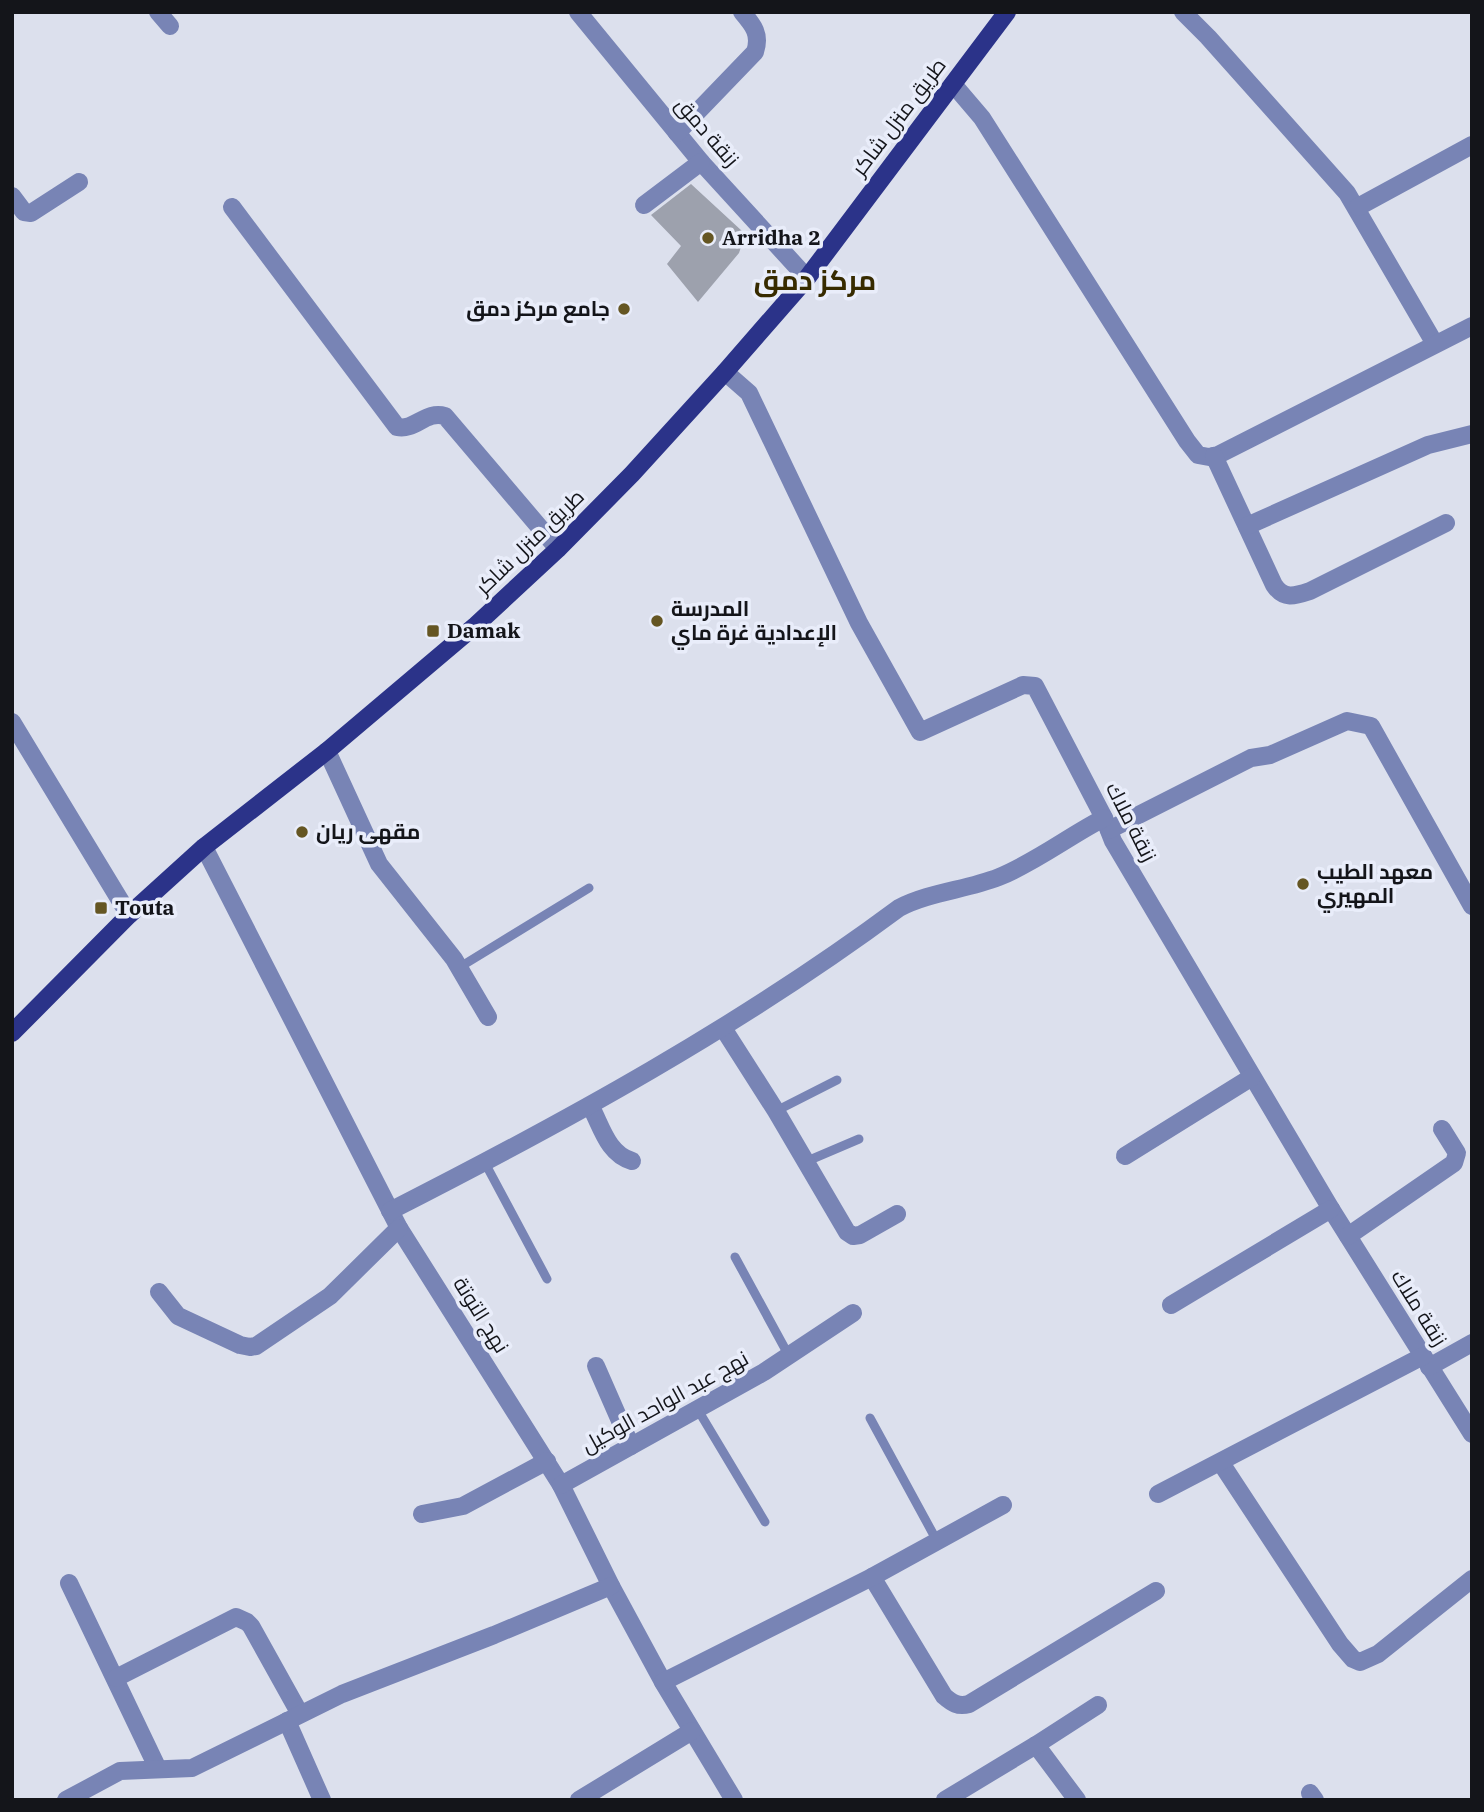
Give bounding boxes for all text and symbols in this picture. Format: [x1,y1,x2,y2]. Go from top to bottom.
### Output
street label: طريق منزل شاكر [844,52,952,182]
street label: زنقة دمق [670,90,746,172]
place label: Arridha 2 [722,223,821,251]
marker: Arridha 2 [700,230,716,246]
district label: مركز دمق [754,261,876,298]
place label: جامع مركز دمق [466,294,610,323]
marker: جامع مركز دمق [616,301,632,317]
street label: طريق منزل شاكر [468,482,590,601]
place label: المدرسة الإعدادية غرة ماي [671,594,837,650]
marker: المدرسة الإعدادية غرة ماي [649,613,665,629]
place label: Damak [447,616,520,644]
marker: Damak [425,623,441,639]
street label: زنقة ملاك [1100,777,1164,866]
place label: مقهى ريان [316,817,420,845]
marker: مقهى ريان [294,824,310,840]
place label: معهد الطيب المهيري [1317,857,1433,913]
marker: معهد الطيب المهيري [1295,876,1311,892]
place label: Touta [115,893,175,921]
marker: Touta [93,900,109,916]
street label: زنقة ملاك [1385,1264,1454,1351]
street label: نهج التوتة [447,1271,516,1358]
street label: نهج عبد الواحد الوكيل [576,1344,753,1460]

